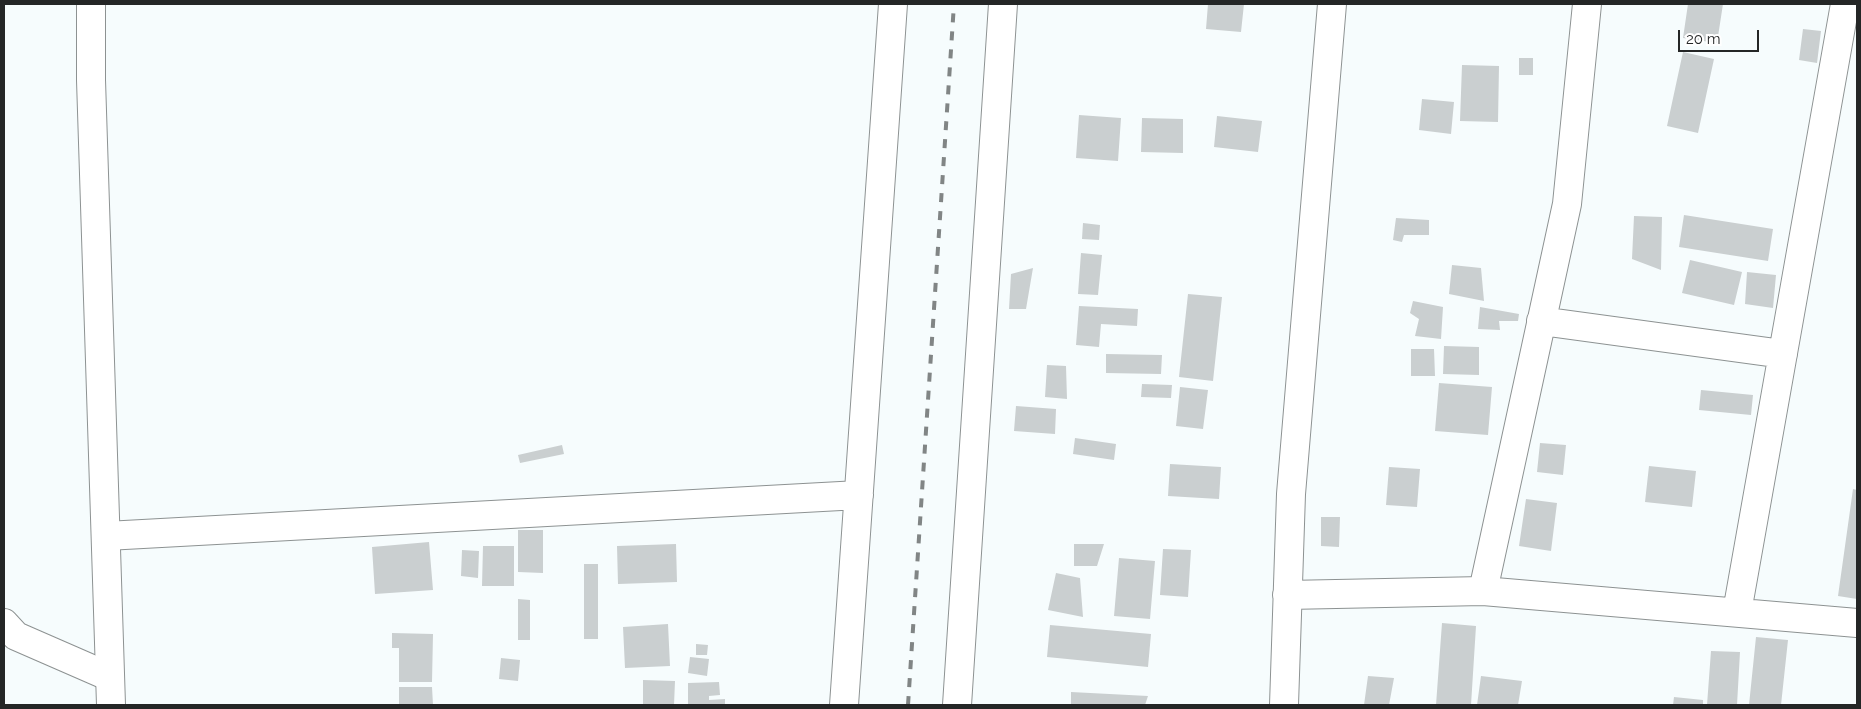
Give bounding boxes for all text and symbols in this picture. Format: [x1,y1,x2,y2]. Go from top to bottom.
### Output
scale bar [1681,20,1762,52]
text: 20 m [1686,30,1721,48]

